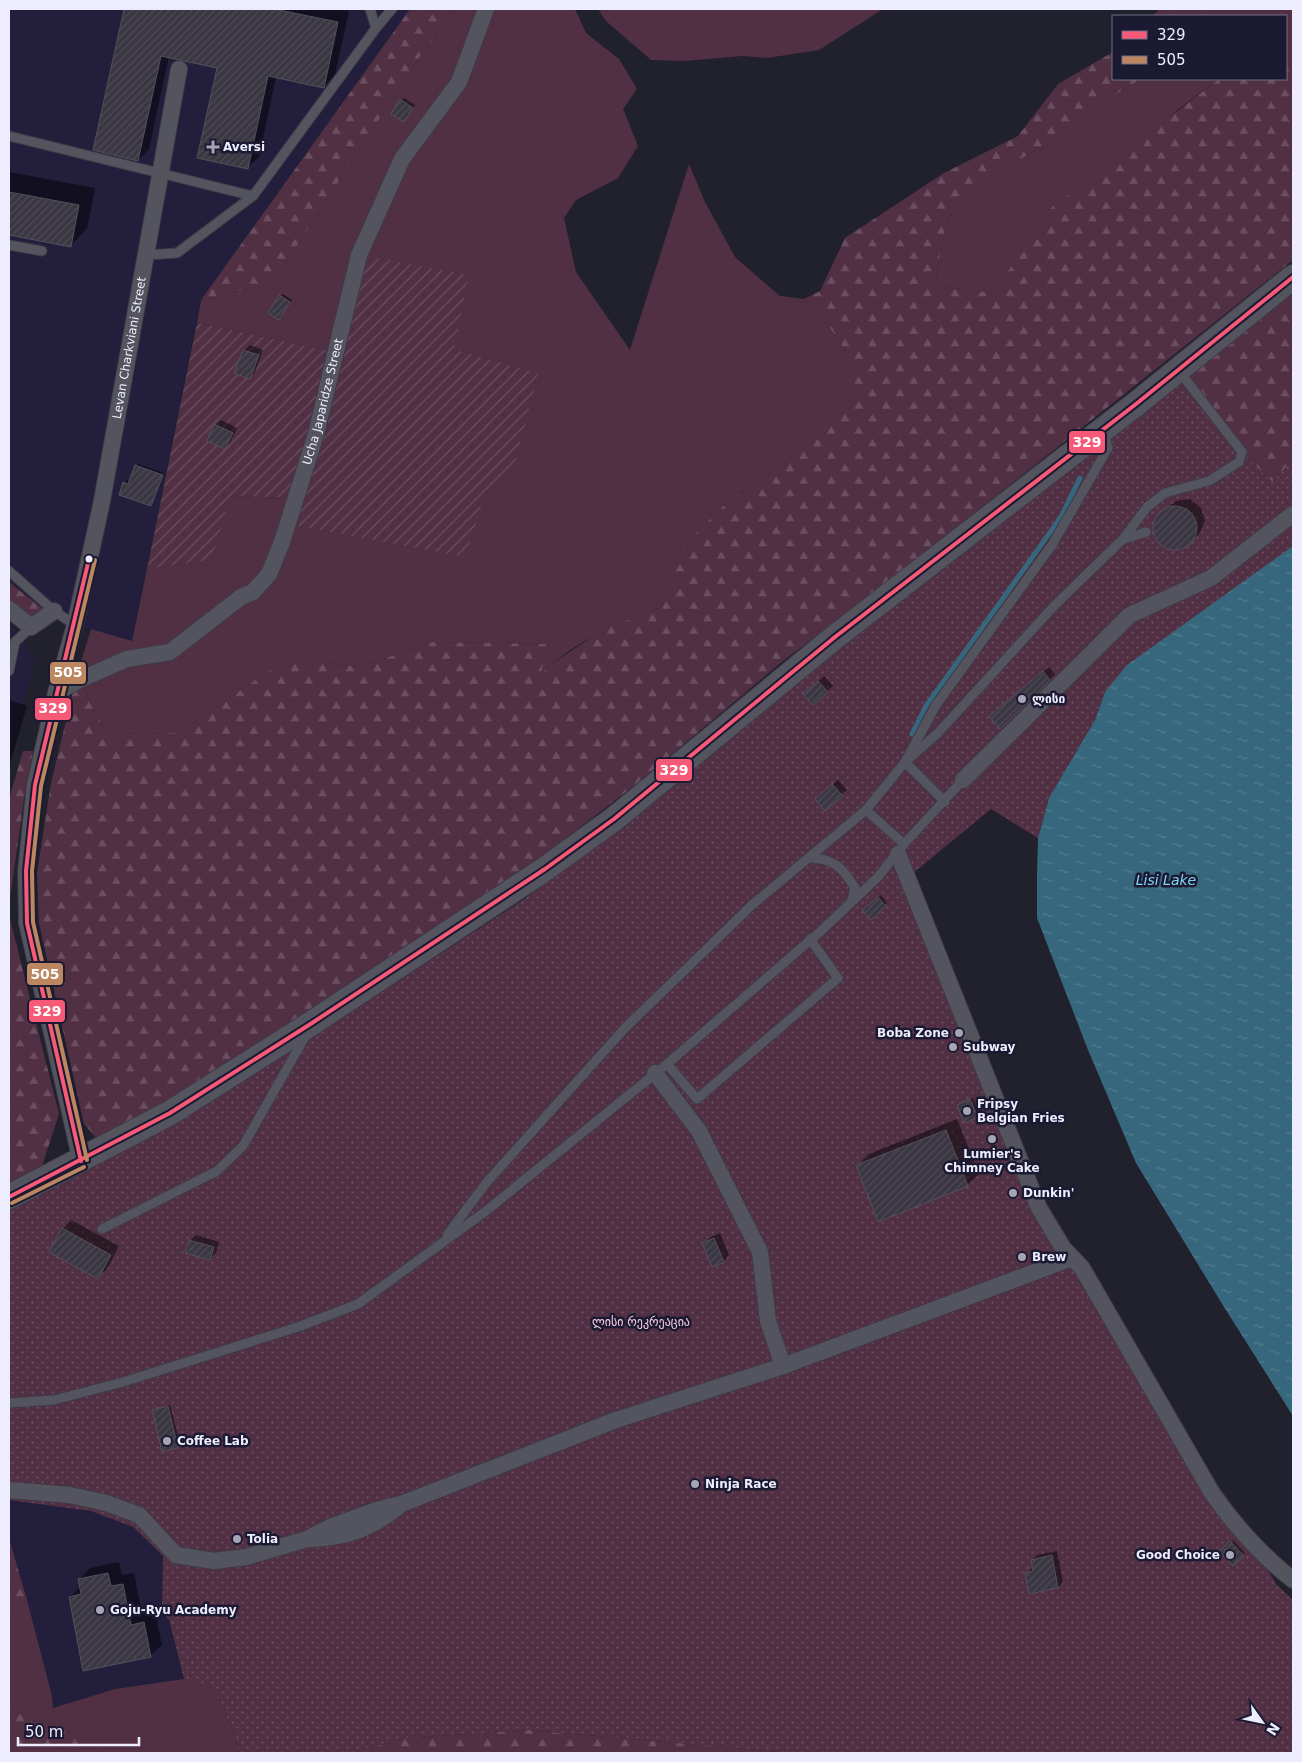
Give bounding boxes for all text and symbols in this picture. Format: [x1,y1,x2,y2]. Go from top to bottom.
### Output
legend [1112,15,1287,80]
text: 329 [1157,26,1186,44]
text: 505 [1157,51,1186,69]
place label: Aversi [223,140,265,154]
marker: Aversi [207,141,219,153]
street label: Levan Charkviani Street [110,275,149,420]
street label: Ucha Japaridze Street [300,337,346,467]
line badge: 329 [1068,430,1106,454]
text: 329 [1072,434,1102,450]
unlabelled marker [84,554,94,564]
line badge: 505 [49,661,87,685]
text: 505 [53,664,83,680]
place label: ლისი [1032,692,1065,706]
marker: ლისი [1016,693,1028,705]
line badge: 329 [34,697,72,721]
text: 329 [38,700,68,716]
line badge: 329 [655,758,693,782]
text: 329 [659,762,689,778]
water label: Lisi Lake [1136,872,1196,888]
line badge: 505 [26,962,64,986]
text: 505 [30,966,60,982]
line badge: 329 [28,999,66,1023]
text: 329 [32,1003,62,1019]
place label: Boba Zone [877,1026,949,1040]
marker: Boba Zone [953,1027,965,1039]
place label: Subway [963,1040,1016,1054]
marker: Subway [947,1041,959,1053]
place label: Fripsy Belgian Fries [977,1097,1065,1125]
marker: Fripsy Belgian Fries [961,1105,973,1117]
marker: Lumier's Chimney Cake [986,1133,998,1145]
place label: Lumier's Chimney Cake [944,1147,1040,1175]
place label: Dunkin' [1023,1186,1074,1200]
marker: Dunkin' [1007,1187,1019,1199]
place label: Brew [1032,1250,1066,1264]
marker: Brew [1016,1251,1028,1263]
park label: ლისი რეკრეაცია [592,1315,690,1329]
place label: Coffee Lab [177,1434,249,1448]
marker: Coffee Lab [161,1435,173,1447]
place label: Ninja Race [705,1477,777,1491]
marker: Ninja Race [689,1478,701,1490]
place label: Tolia [247,1532,278,1546]
marker: Tolia [231,1533,243,1545]
place label: Good Choice [1136,1548,1220,1562]
marker: Good Choice [1224,1549,1236,1561]
place label: Goju-Ryu Academy [110,1603,237,1617]
marker: Goju-Ryu Academy [94,1604,106,1616]
north arrow [1237,1697,1287,1747]
scale bar [18,1714,139,1746]
text: N [1263,1720,1283,1738]
text: 50 m [25,1723,63,1741]

